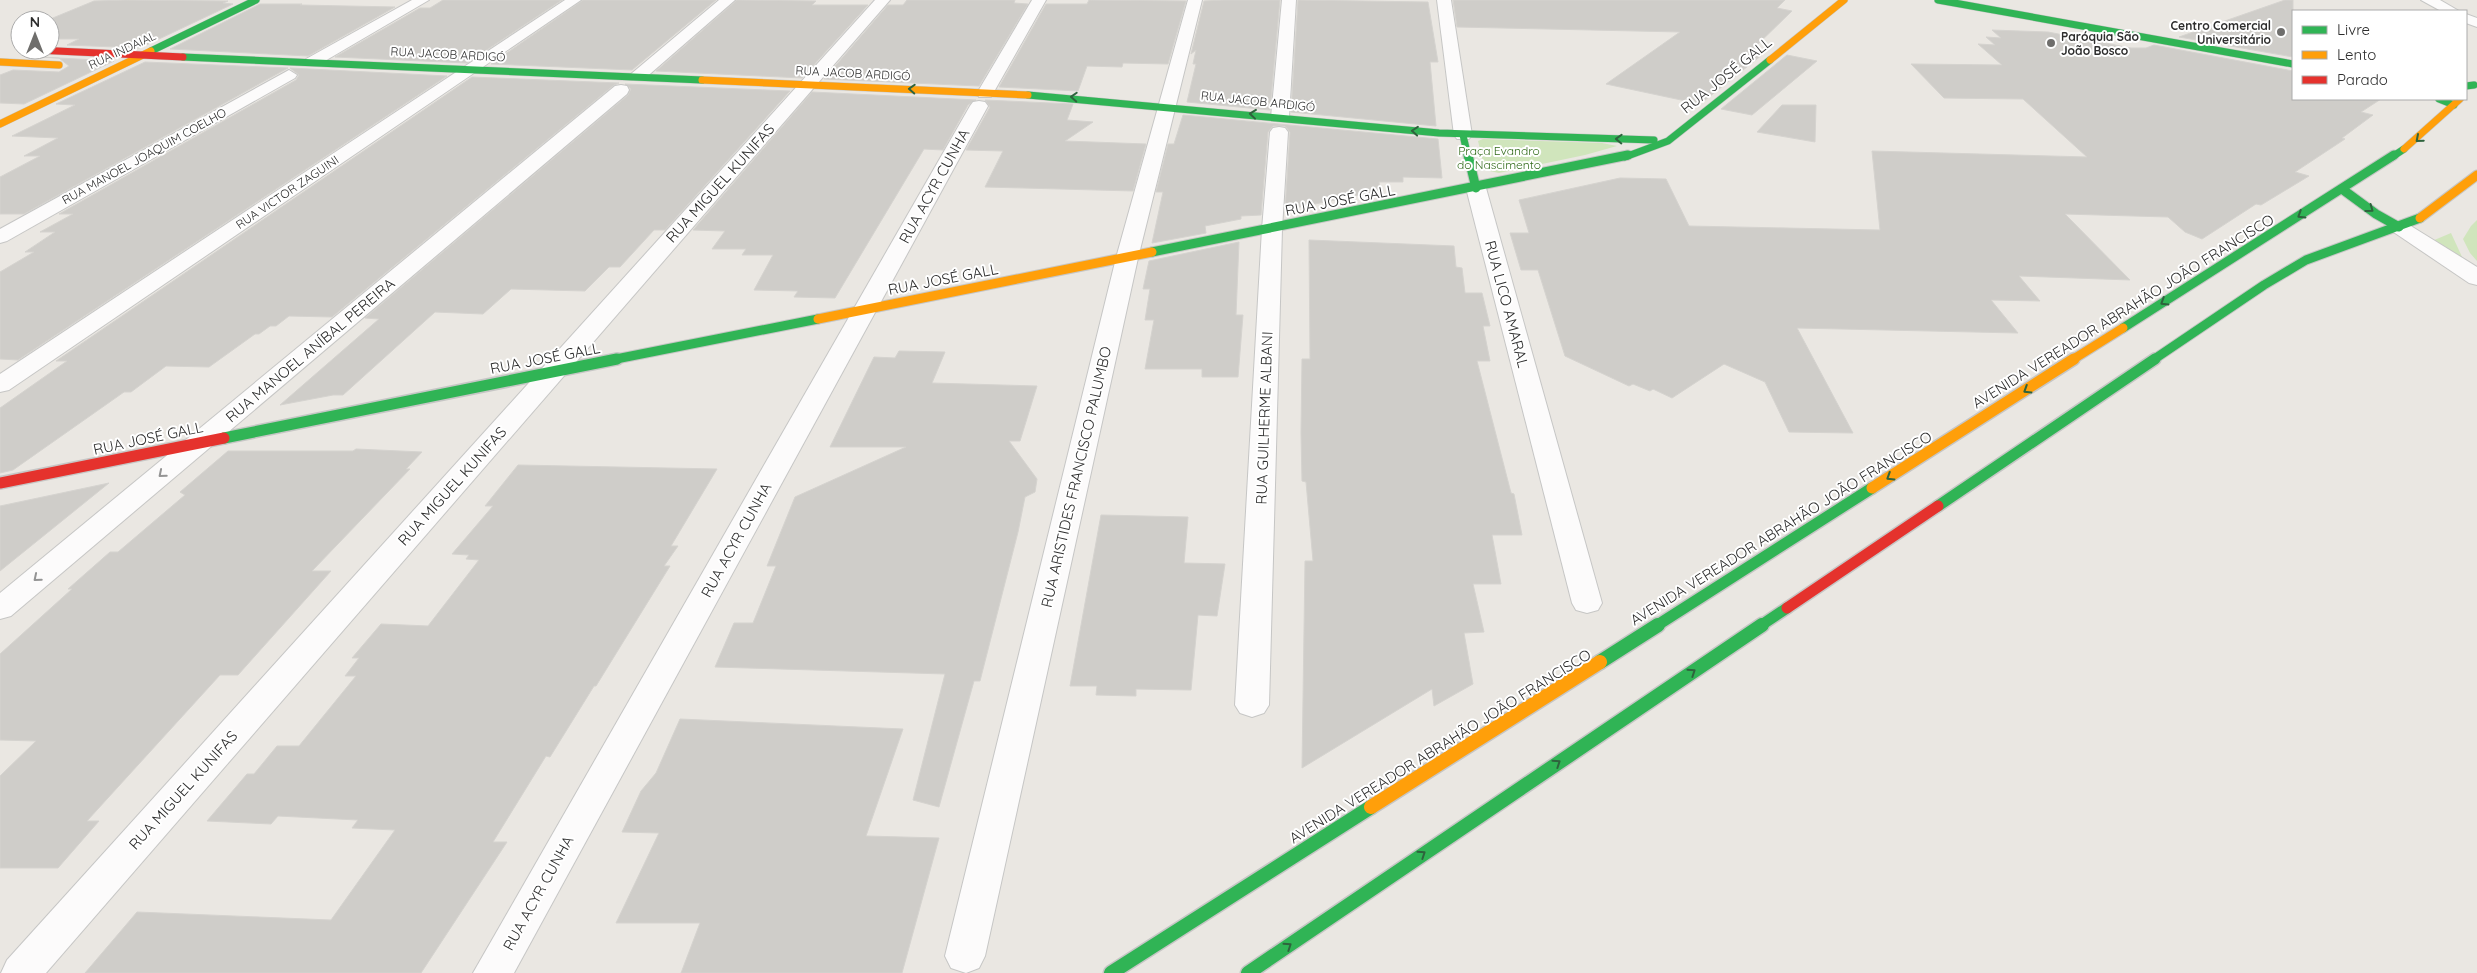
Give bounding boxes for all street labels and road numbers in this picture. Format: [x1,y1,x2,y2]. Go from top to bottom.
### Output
street label: RUA INDAIAL [86,28,159,72]
street label: RUA JOSÉ GALL [1677,33,1775,117]
street label: RUA JACOB ARDIGÓ [390,44,506,64]
street label: RUA JACOB ARDIGÓ [795,63,911,83]
street label: RUA JACOB ARDIGÓ [1200,88,1316,114]
street label: RUA MANOEL JOAQUIM COELHO [59,105,229,207]
street label: RUA MIGUEL KUNIFAS [662,120,778,246]
street label: RUA ACYR CUNHA [895,125,974,247]
street label: RUA VICTOR ZAGUINI [233,152,341,232]
street label: RUA JOSÉ GALL [1283,180,1397,220]
street label: AVENIDA VEREADOR ABRAHÃO JOÃO FRANCISCO [1969,210,2277,412]
street label: RUA LICO AMARAL [1481,238,1533,370]
street label: RUA JOSÉ GALL [886,259,1000,299]
street label: RUA MANOEL ANÍBAL PEREIRA [222,273,399,426]
street label: RUA GUILHERME ALBANI [1251,331,1277,505]
street label: RUA JOSÉ GALL [488,338,602,378]
street label: RUA ARISTIDES FRANCISCO PALUMBO [1037,345,1115,609]
street label: RUA JOSÉ GALL [91,417,205,459]
street label: RUA MIGUEL KUNIFAS [394,423,510,549]
street label: AVENIDA VEREADOR ABRAHÃO JOÃO FRANCISCO [1627,427,1935,629]
street label: RUA ACYR CUNHA [697,479,776,601]
street label: AVENIDA VEREADOR ABRAHÃO JOÃO FRANCISCO [1286,645,1594,847]
street label: RUA MIGUEL KUNIFAS [125,727,241,853]
street label: RUA ACYR CUNHA [499,832,578,954]

